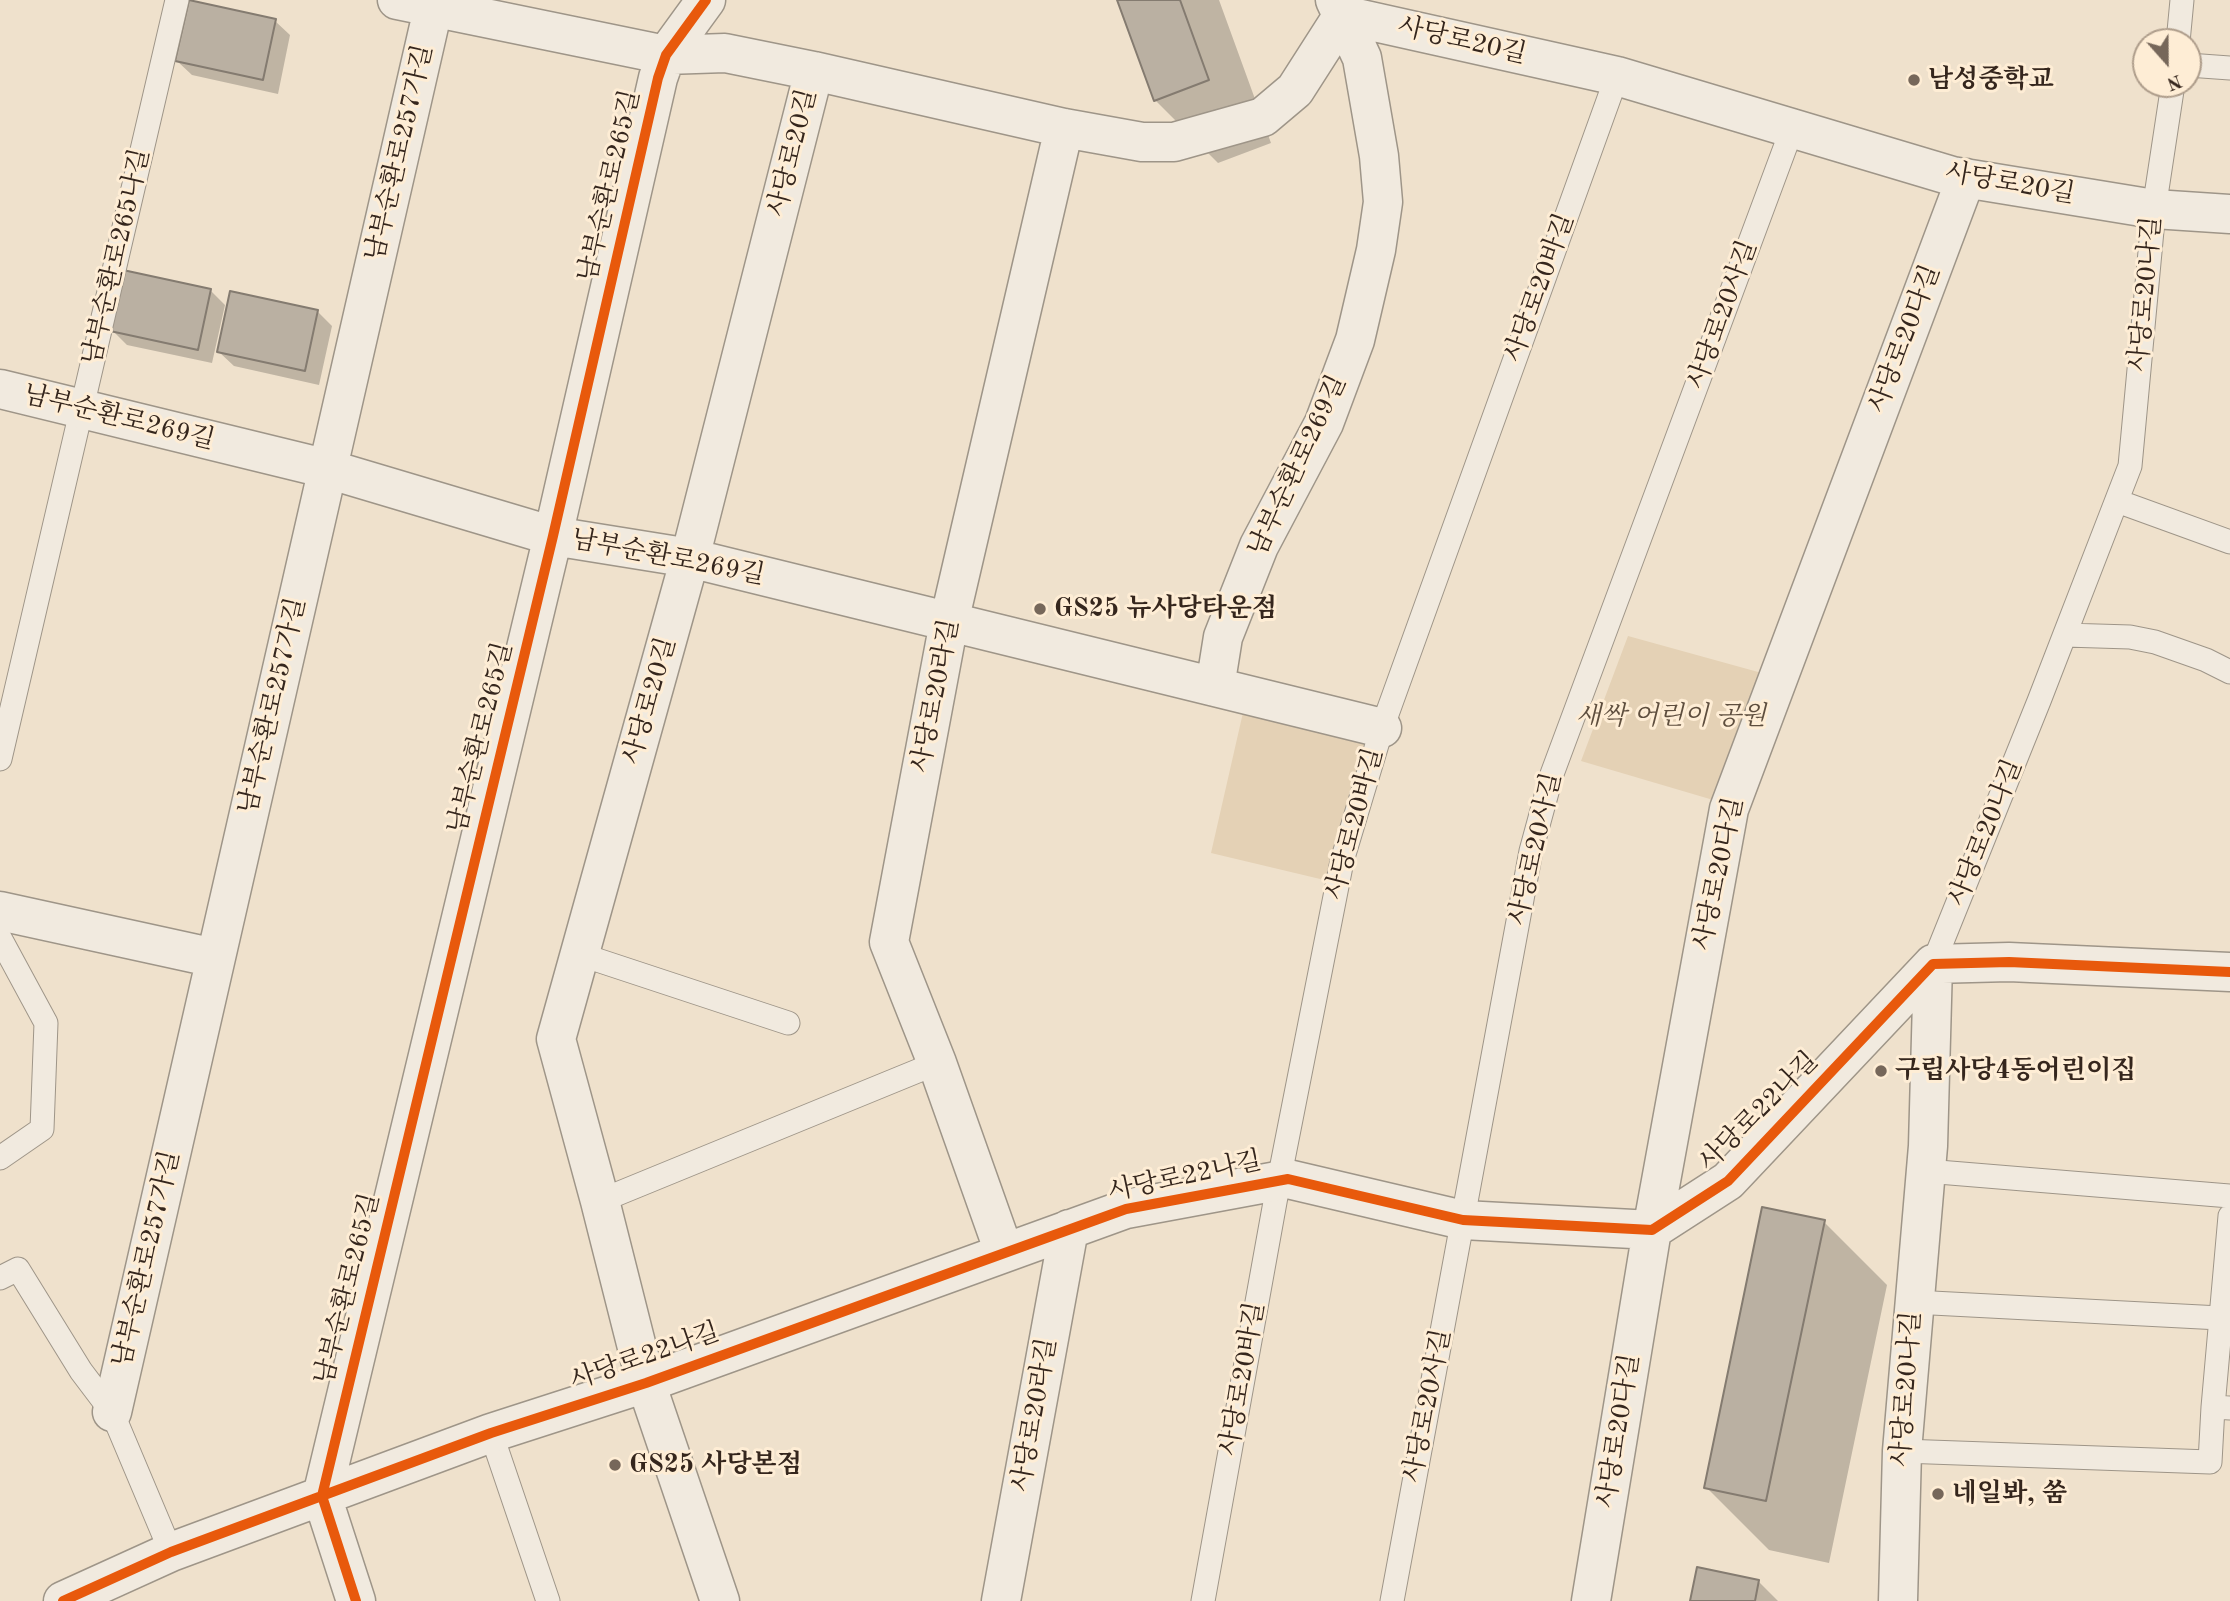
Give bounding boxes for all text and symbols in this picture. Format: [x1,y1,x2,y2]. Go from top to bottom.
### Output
street label: 사당로20길 [1395,11,1529,71]
north arrow [2132,28,2202,98]
street label: 남부순환로257가길 [360,42,440,264]
place label: 남성중학교 [1928,64,2054,96]
text: N [2164,70,2184,93]
marker: 남성중학교 [1906,72,1922,88]
street label: 사당로20길 [762,86,824,220]
street label: 남부순환로265길 [573,87,647,285]
street label: 남부순환로265나길 [77,146,157,368]
street label: 사당로20길 [1943,157,2077,211]
street label: 사당로20바길 [1499,209,1581,367]
street label: 사당로20나길 [2124,215,2168,373]
street label: 사당로20사길 [1682,236,1764,394]
street label: 사당로20다길 [1863,261,1947,417]
street label: 남부순환로269길 [1242,371,1354,561]
street label: 남부순환로269길 [20,379,218,457]
street label: 남부순환로269길 [569,524,767,592]
place label: GS25 뉴사당타운점 [1054,593,1277,625]
street label: 남부순환로257가길 [233,595,313,817]
marker: GS25 뉴사당타운점 [1032,601,1048,617]
street label: 사당로20라길 [906,617,966,775]
street label: 사당로20길 [617,634,683,768]
street label: 남부순환로265길 [442,639,520,837]
park label: 새싹 어린이 공원 [1576,701,1766,733]
street label: 사당로20바길 [1320,745,1390,903]
street label: 사당로20나길 [1942,755,2030,911]
street label: 사당로20사길 [1503,770,1569,928]
street label: 사당로20다길 [1688,795,1750,953]
street label: 사당로22나길 [1693,1046,1825,1178]
place label: 구립사당4동어린이집 [1895,1055,2136,1087]
marker: 구립사당4동어린이집 [1873,1063,1889,1079]
street label: 사당로22나길 [1106,1146,1264,1208]
street label: 남부순환로257가길 [107,1148,187,1370]
street label: 남부순환로265길 [309,1190,387,1388]
street label: 사당로20바길 [1214,1300,1272,1458]
street label: 사당로20나길 [1886,1310,1928,1468]
street label: 사당로22나길 [566,1317,724,1397]
street label: 사당로20사길 [1398,1327,1458,1485]
street label: 사당로20라길 [1006,1336,1064,1494]
street label: 사당로20다길 [1591,1352,1647,1510]
place label: GS25 사당본점 [629,1449,802,1481]
marker: GS25 사당본점 [607,1457,623,1473]
place label: 네일봐, 쑴 [1952,1478,2067,1510]
marker: 네일봐, 쑴 [1930,1486,1946,1502]

